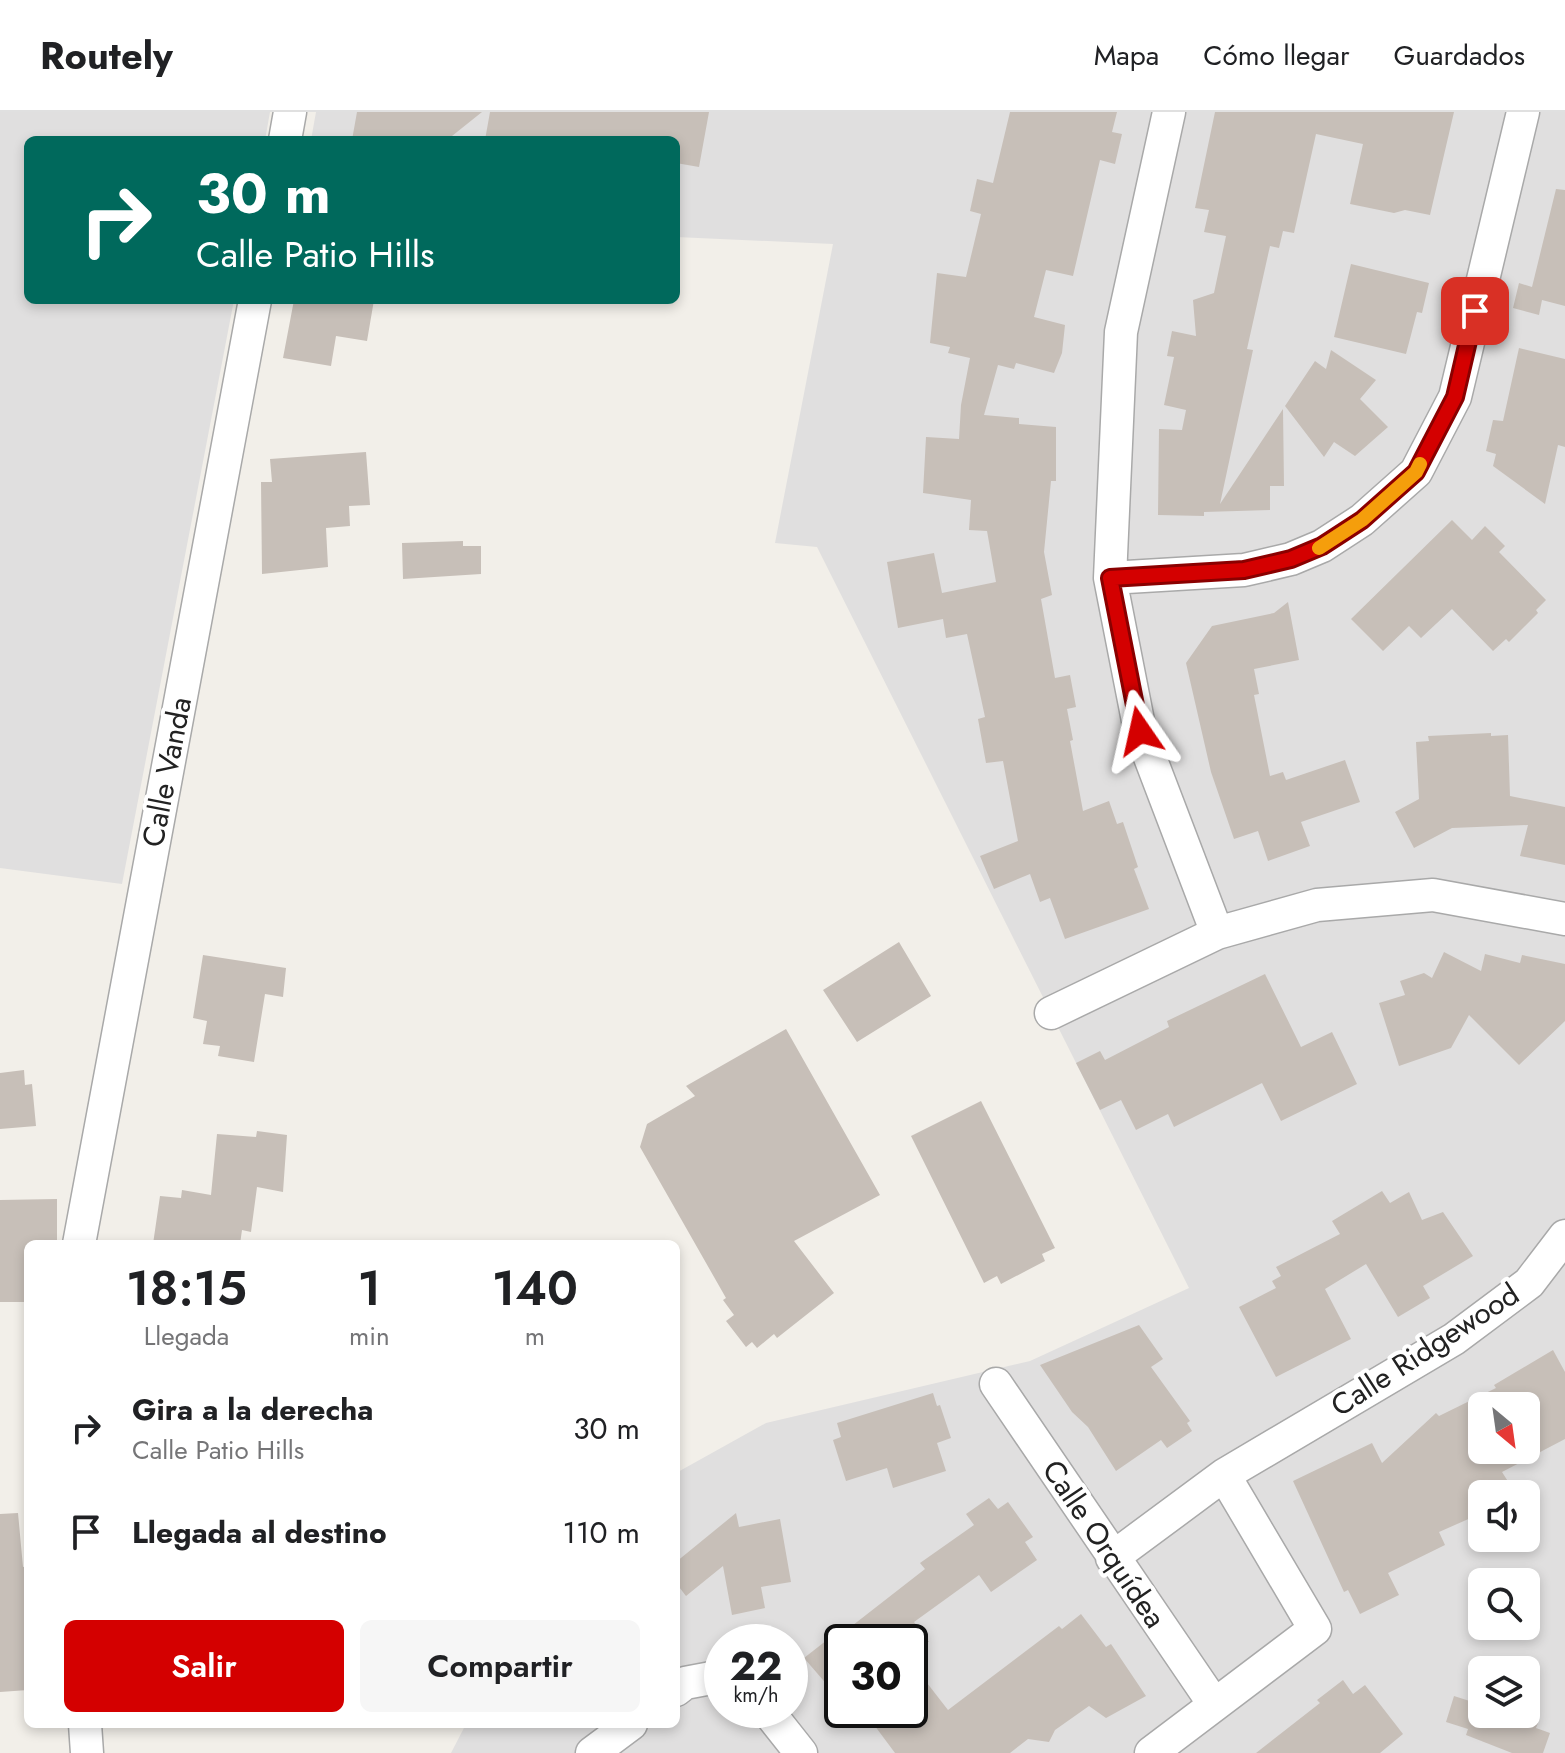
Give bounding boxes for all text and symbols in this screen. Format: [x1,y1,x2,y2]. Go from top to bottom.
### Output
text: Routely [40,28,173,83]
text: Mapa [1094,35,1159,76]
text: Cómo llegar [1203,35,1350,76]
text: Guardados [1394,35,1525,76]
text: 30 m [196,153,331,234]
icon: right [64,168,168,272]
text: Calle Patio Hills [196,228,434,280]
pin [1441,277,1509,345]
icon: arrive [1453,289,1497,333]
position arrow [1098,689,1182,773]
street label: Calle Vanda [131,693,202,850]
text: 18:15 [126,1254,247,1323]
text: 1 [358,1254,381,1323]
text: 140 [492,1254,578,1323]
street label: Calle Ridgewood [1322,1272,1527,1427]
text: Llegada [144,1317,229,1355]
text: min [349,1317,390,1355]
text: m [525,1317,545,1355]
text: Gira a la derecha [132,1388,373,1431]
north arrow [1468,1392,1540,1464]
map controls [1468,1392,1540,1728]
icon: right [64,1406,108,1450]
text: 30 m [573,1407,640,1450]
text: Calle Patio Hills [132,1431,304,1469]
street label: Calle Orquídea [1032,1451,1177,1636]
button: sound [1468,1480,1540,1552]
icon: arrive [64,1510,108,1554]
text: Llegada al destino [132,1511,387,1554]
text: 110 m [563,1511,640,1554]
button: search [1468,1568,1540,1640]
button: Salir [64,1620,344,1712]
button: Compartir [360,1620,640,1712]
speed limit sign: 30 [824,1624,928,1728]
text: 22 [730,1637,782,1695]
button: layers [1468,1656,1540,1728]
text: km/h [733,1681,779,1710]

